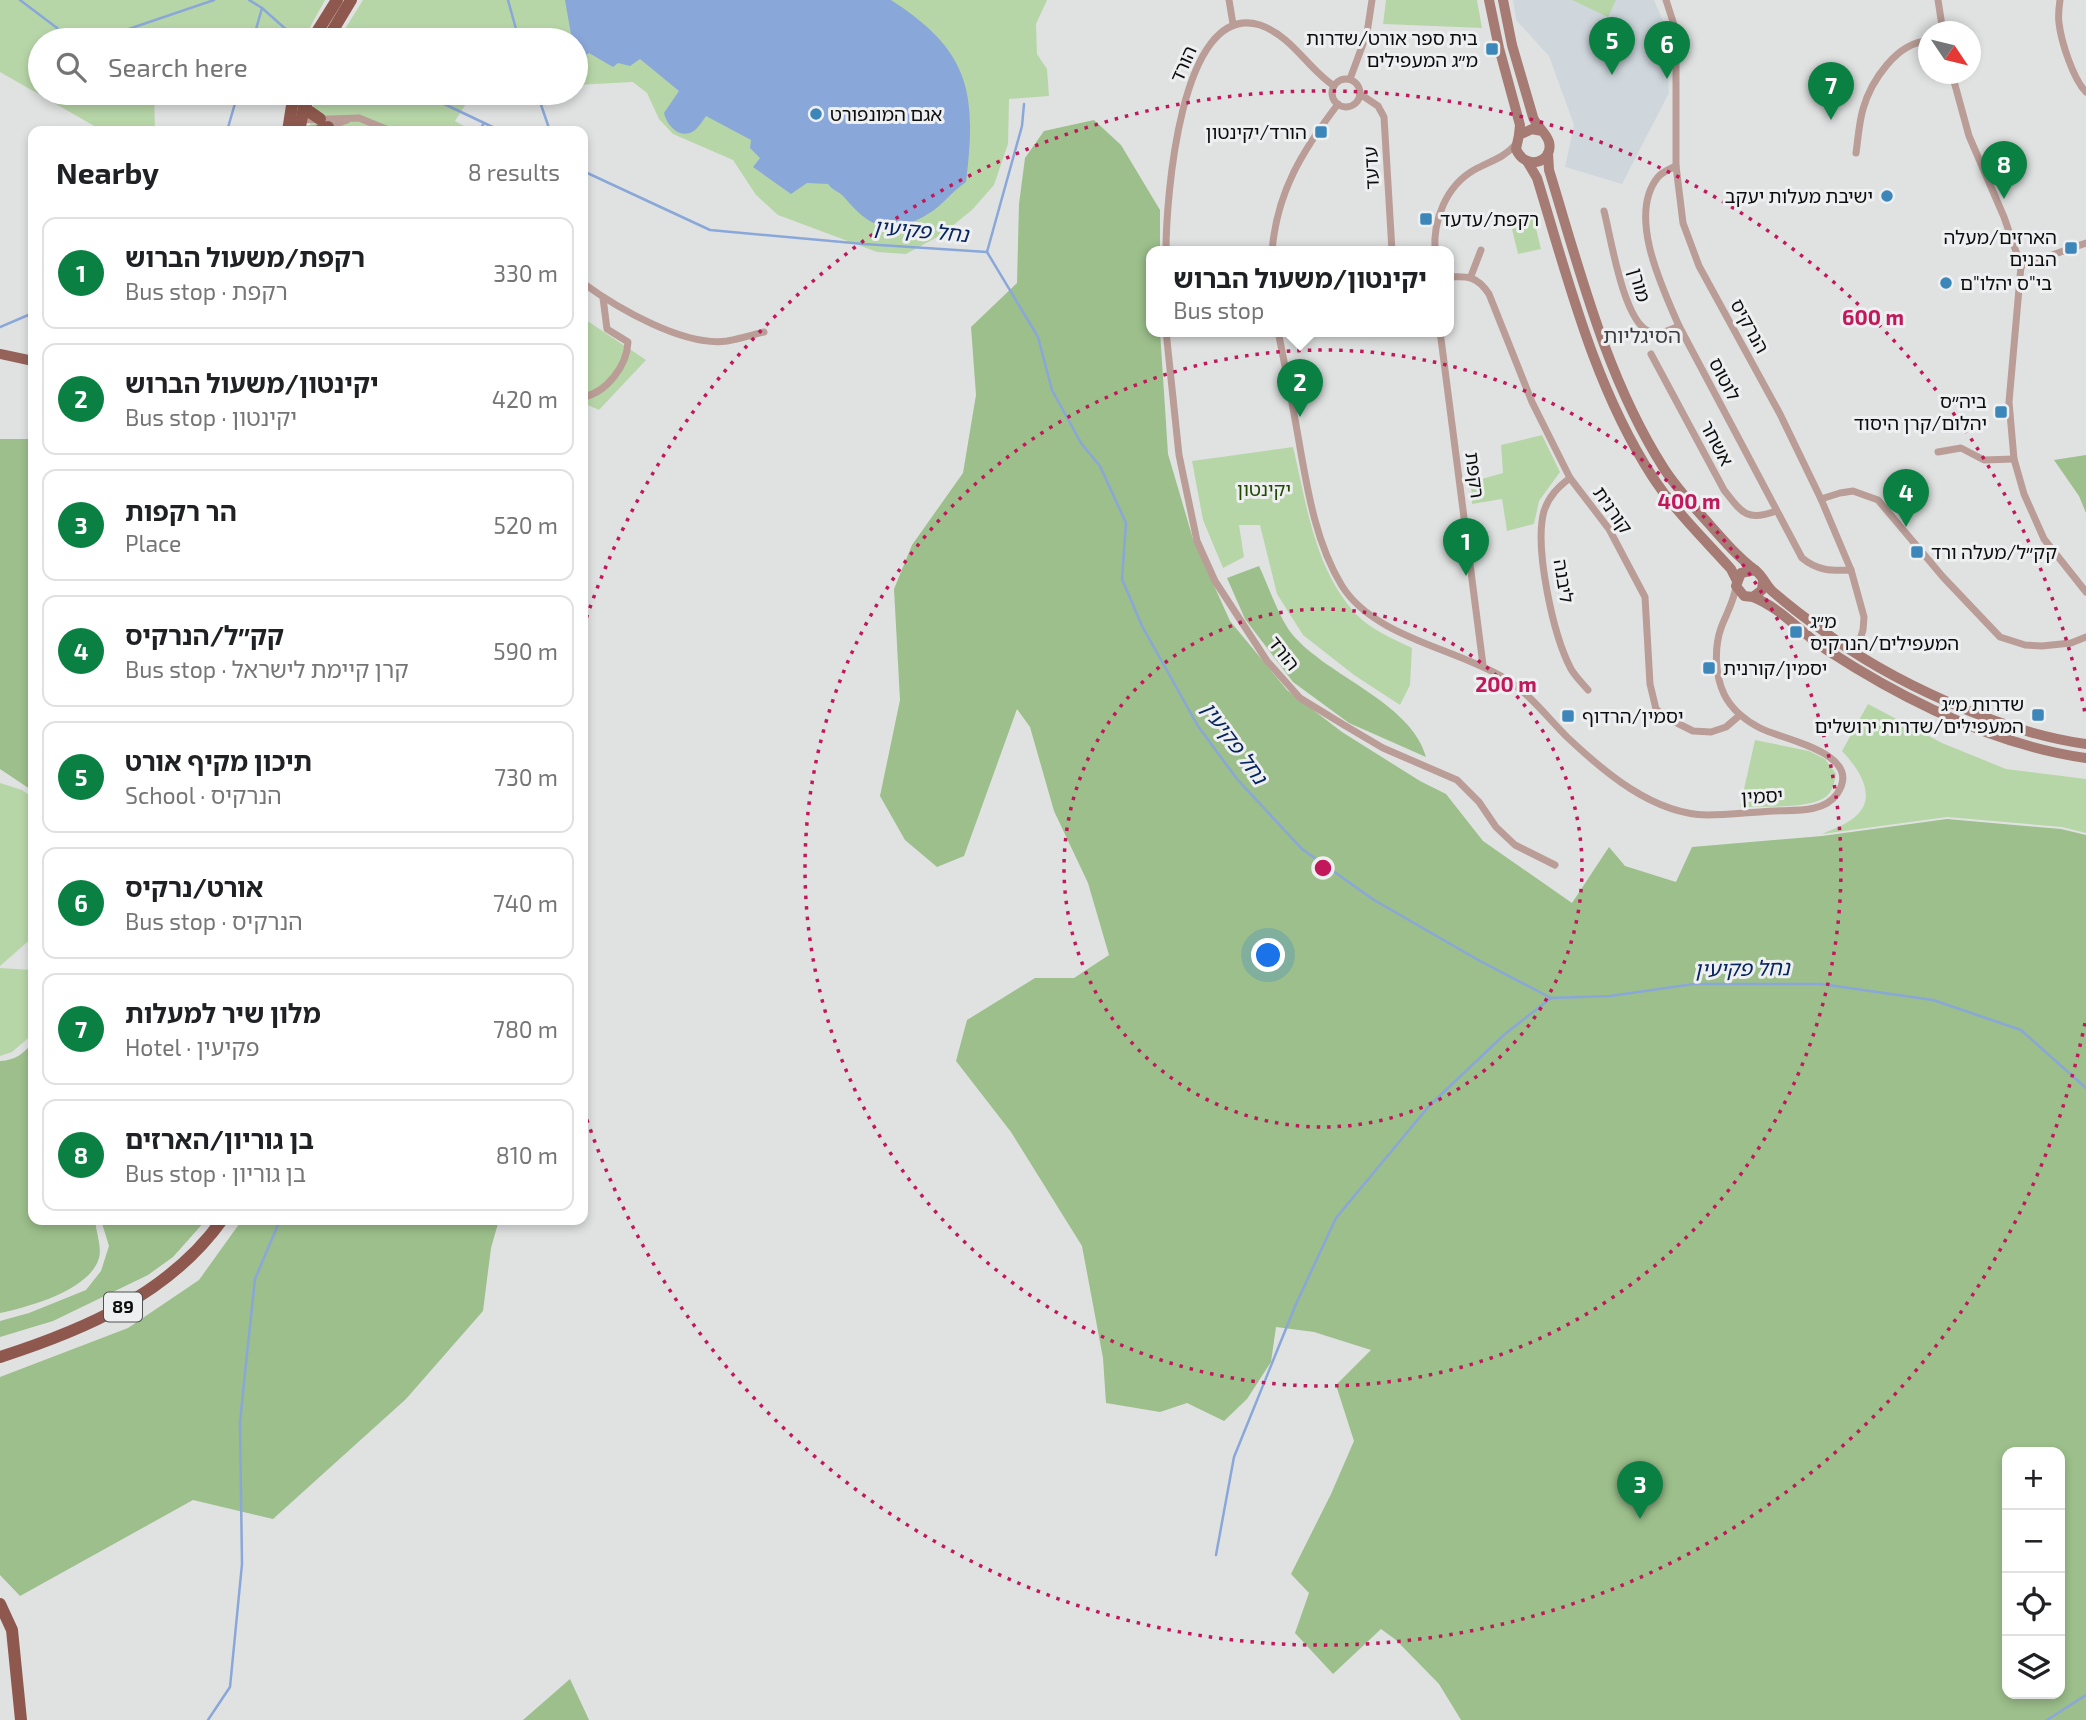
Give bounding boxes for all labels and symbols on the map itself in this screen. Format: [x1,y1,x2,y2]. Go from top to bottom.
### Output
pin: 5 [1589,17,1635,75]
pin: 6 [1644,21,1690,79]
north arrow [1918,21,1981,84]
place label: בית ספר אורט/שדרות מ״ג המעפילים [1306,26,1478,71]
marker: בית ספר אורט/שדרות מ״ג המעפילים [1484,41,1500,57]
street label: הורד [1164,42,1201,86]
pin: 7 [1808,62,1854,120]
place label: אגם המונפורט [830,102,942,125]
marker: אגם המונפורט [808,106,824,122]
place label: הורד/יקינטון [1205,120,1307,143]
marker: הורד/יקינטון [1313,124,1329,140]
pin: 8 [1981,141,2027,199]
street label: עדעד [1358,146,1383,190]
place label: ישיבת מעלות יעקב [1725,184,1873,207]
marker: ישיבת מעלות יעקב [1879,188,1895,204]
place label: רקפת/עדעד [1440,207,1539,230]
marker: רקפת/עדעד [1418,211,1434,227]
water label: נחל פקיעין [873,213,972,247]
place label: הארזים/מעלה הבנים [1943,225,2057,270]
marker: הארזים/מעלה הבנים [2063,240,2079,256]
street label: מורן [1625,265,1656,304]
place label: בי"ס יהלו"ם [1960,271,2052,294]
marker: בי"ס יהלו"ם [1938,275,1954,291]
street label: הנרקיס [1726,295,1775,357]
text: 600 m [1842,304,1904,329]
district label: הסיגליות [1603,322,1681,347]
street label: לוטוס [1705,353,1746,404]
pin: 2 [1277,359,1323,417]
place label: ביה״ס יהלום/קרן היסוד [1854,389,1987,434]
marker: ביה״ס יהלום/קרן היסוד [1993,404,2009,420]
street label: אשחר [1696,416,1739,469]
street label: רקפת [1461,451,1490,499]
pin: 4 [1883,469,1929,527]
park label: יקינטון [1237,477,1291,500]
street label: קורנית [1589,482,1638,538]
text: 400 m [1658,488,1720,513]
pin: 1 [1443,518,1489,576]
place label: קק״ל/מעלה ורד [1931,540,2057,563]
marker: קק״ל/מעלה ורד [1909,544,1925,560]
street label: ליבנה [1550,557,1579,605]
place label: מ״ג המעפילים/הנרקיס [1810,609,1959,654]
marker: מ״ג המעפילים/הנרקיס [1788,624,1804,640]
street label: הורד [1264,631,1305,675]
place label: יסמין/קורנית [1723,656,1827,679]
marker: יסמין/קורנית [1701,660,1717,676]
text: 200 m [1475,671,1537,696]
place label: שדרות מ״ג המעפילים/שדרות ירושלים [1814,692,2024,737]
water label: נחל פקיעין [1196,696,1274,790]
place label: יסמין/הרדוף [1582,704,1684,727]
marker: שדרות מ״ג המעפילים/שדרות ירושלים [2030,707,2046,723]
marker: יסמין/הרדוף [1560,708,1576,724]
street label: יסמין [1740,783,1784,808]
centre of rings [1311,856,1335,880]
your location [1251,938,1285,972]
water label: נחל פקיעין [1694,954,1792,982]
road number: 89 [104,1292,142,1322]
pin: 3 [1617,1461,1663,1519]

